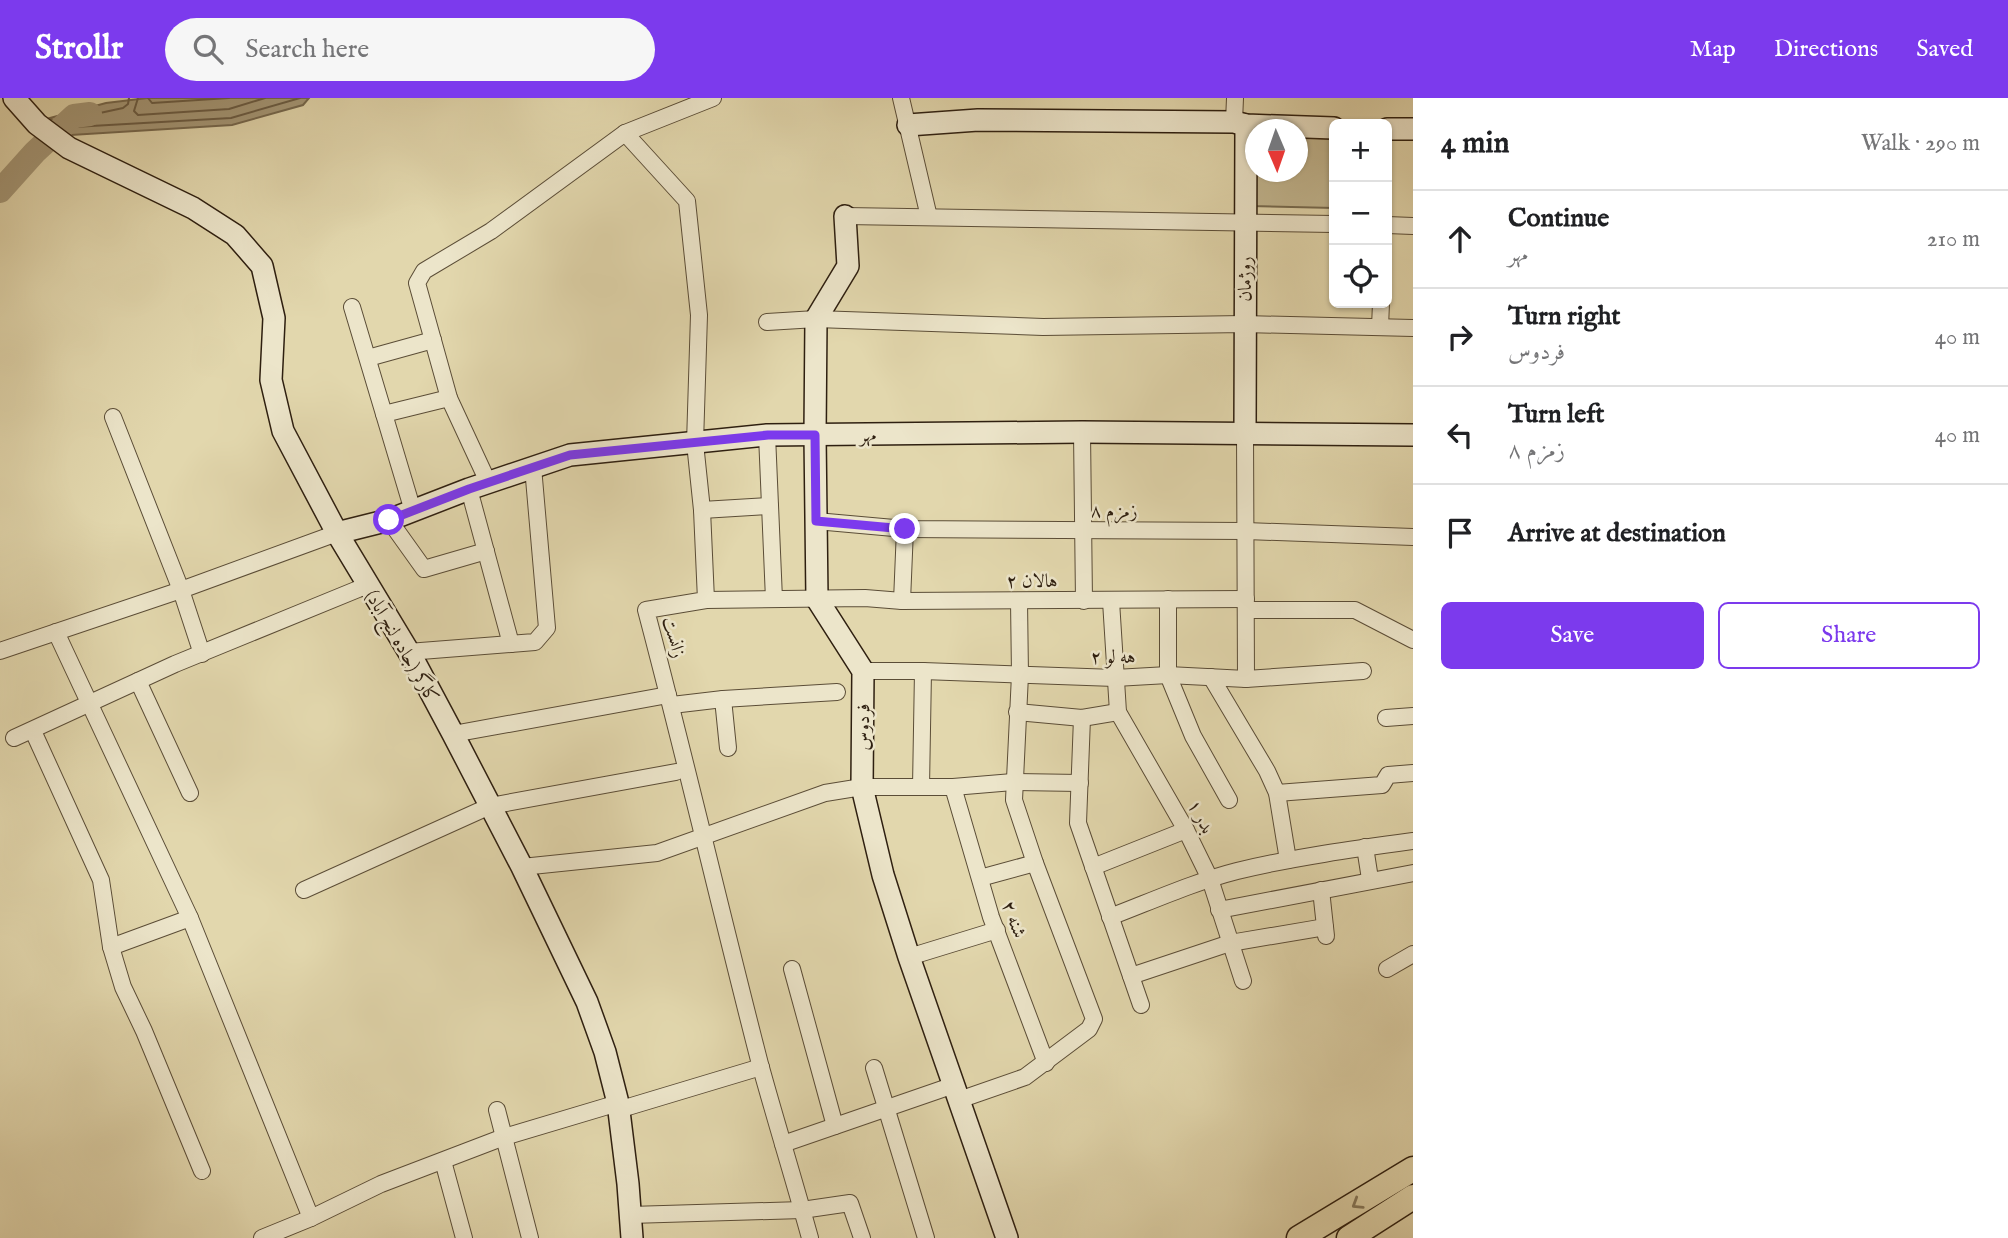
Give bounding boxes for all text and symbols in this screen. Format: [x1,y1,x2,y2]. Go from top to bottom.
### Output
search box [165,18,655,81]
text: Strollr [35,28,123,70]
icon: search [189,30,227,68]
text: Search here [245,33,369,66]
text: Map [1690,34,1736,65]
text: Directions [1774,34,1878,65]
text: Saved [1916,34,1973,65]
north arrow [1245,119,1308,182]
map controls [1329,119,1392,308]
button: + [1329,119,1392,182]
text: 4 min [1441,125,1509,163]
text: Walk · 290 m [1861,129,1980,158]
button: − [1329,182,1392,245]
text: Continue [1508,202,1609,235]
icon: ahead [1441,220,1479,258]
text: 210 m [1927,225,1980,254]
text: مهر [1508,240,1528,269]
button: locate [1329,245,1392,308]
street label: روژمان [1234,256,1258,302]
text: Turn right [1508,300,1621,333]
icon: right [1441,318,1479,356]
text: 40 m [1935,323,1980,352]
text: فردوس [1508,338,1565,367]
text: Turn left [1508,398,1605,431]
icon: left [1441,416,1479,454]
text: 40 m [1935,421,1980,450]
street label: مهر [858,424,877,448]
text: زمزم ۸ [1508,436,1565,465]
street label: زمزم ۸ [1090,500,1138,527]
route start [373,504,404,535]
route end [889,513,920,544]
icon: arrive [1441,514,1479,552]
text: Arrive at destination [1508,517,1726,550]
street label: هالان ۲ [1006,570,1058,594]
street label: کارگر (جاده لنج آباد) [356,585,445,710]
button: Save [1441,602,1704,669]
button: Share [1718,602,1980,669]
street label: زانست [656,614,690,661]
street label: هه لو ۲ [1090,646,1136,670]
street label: فردوس [852,703,876,751]
street label: بدر ۱ [1181,796,1219,838]
street label: شنه ۲ [995,898,1031,942]
one-way arrow [1351,1196,1364,1209]

